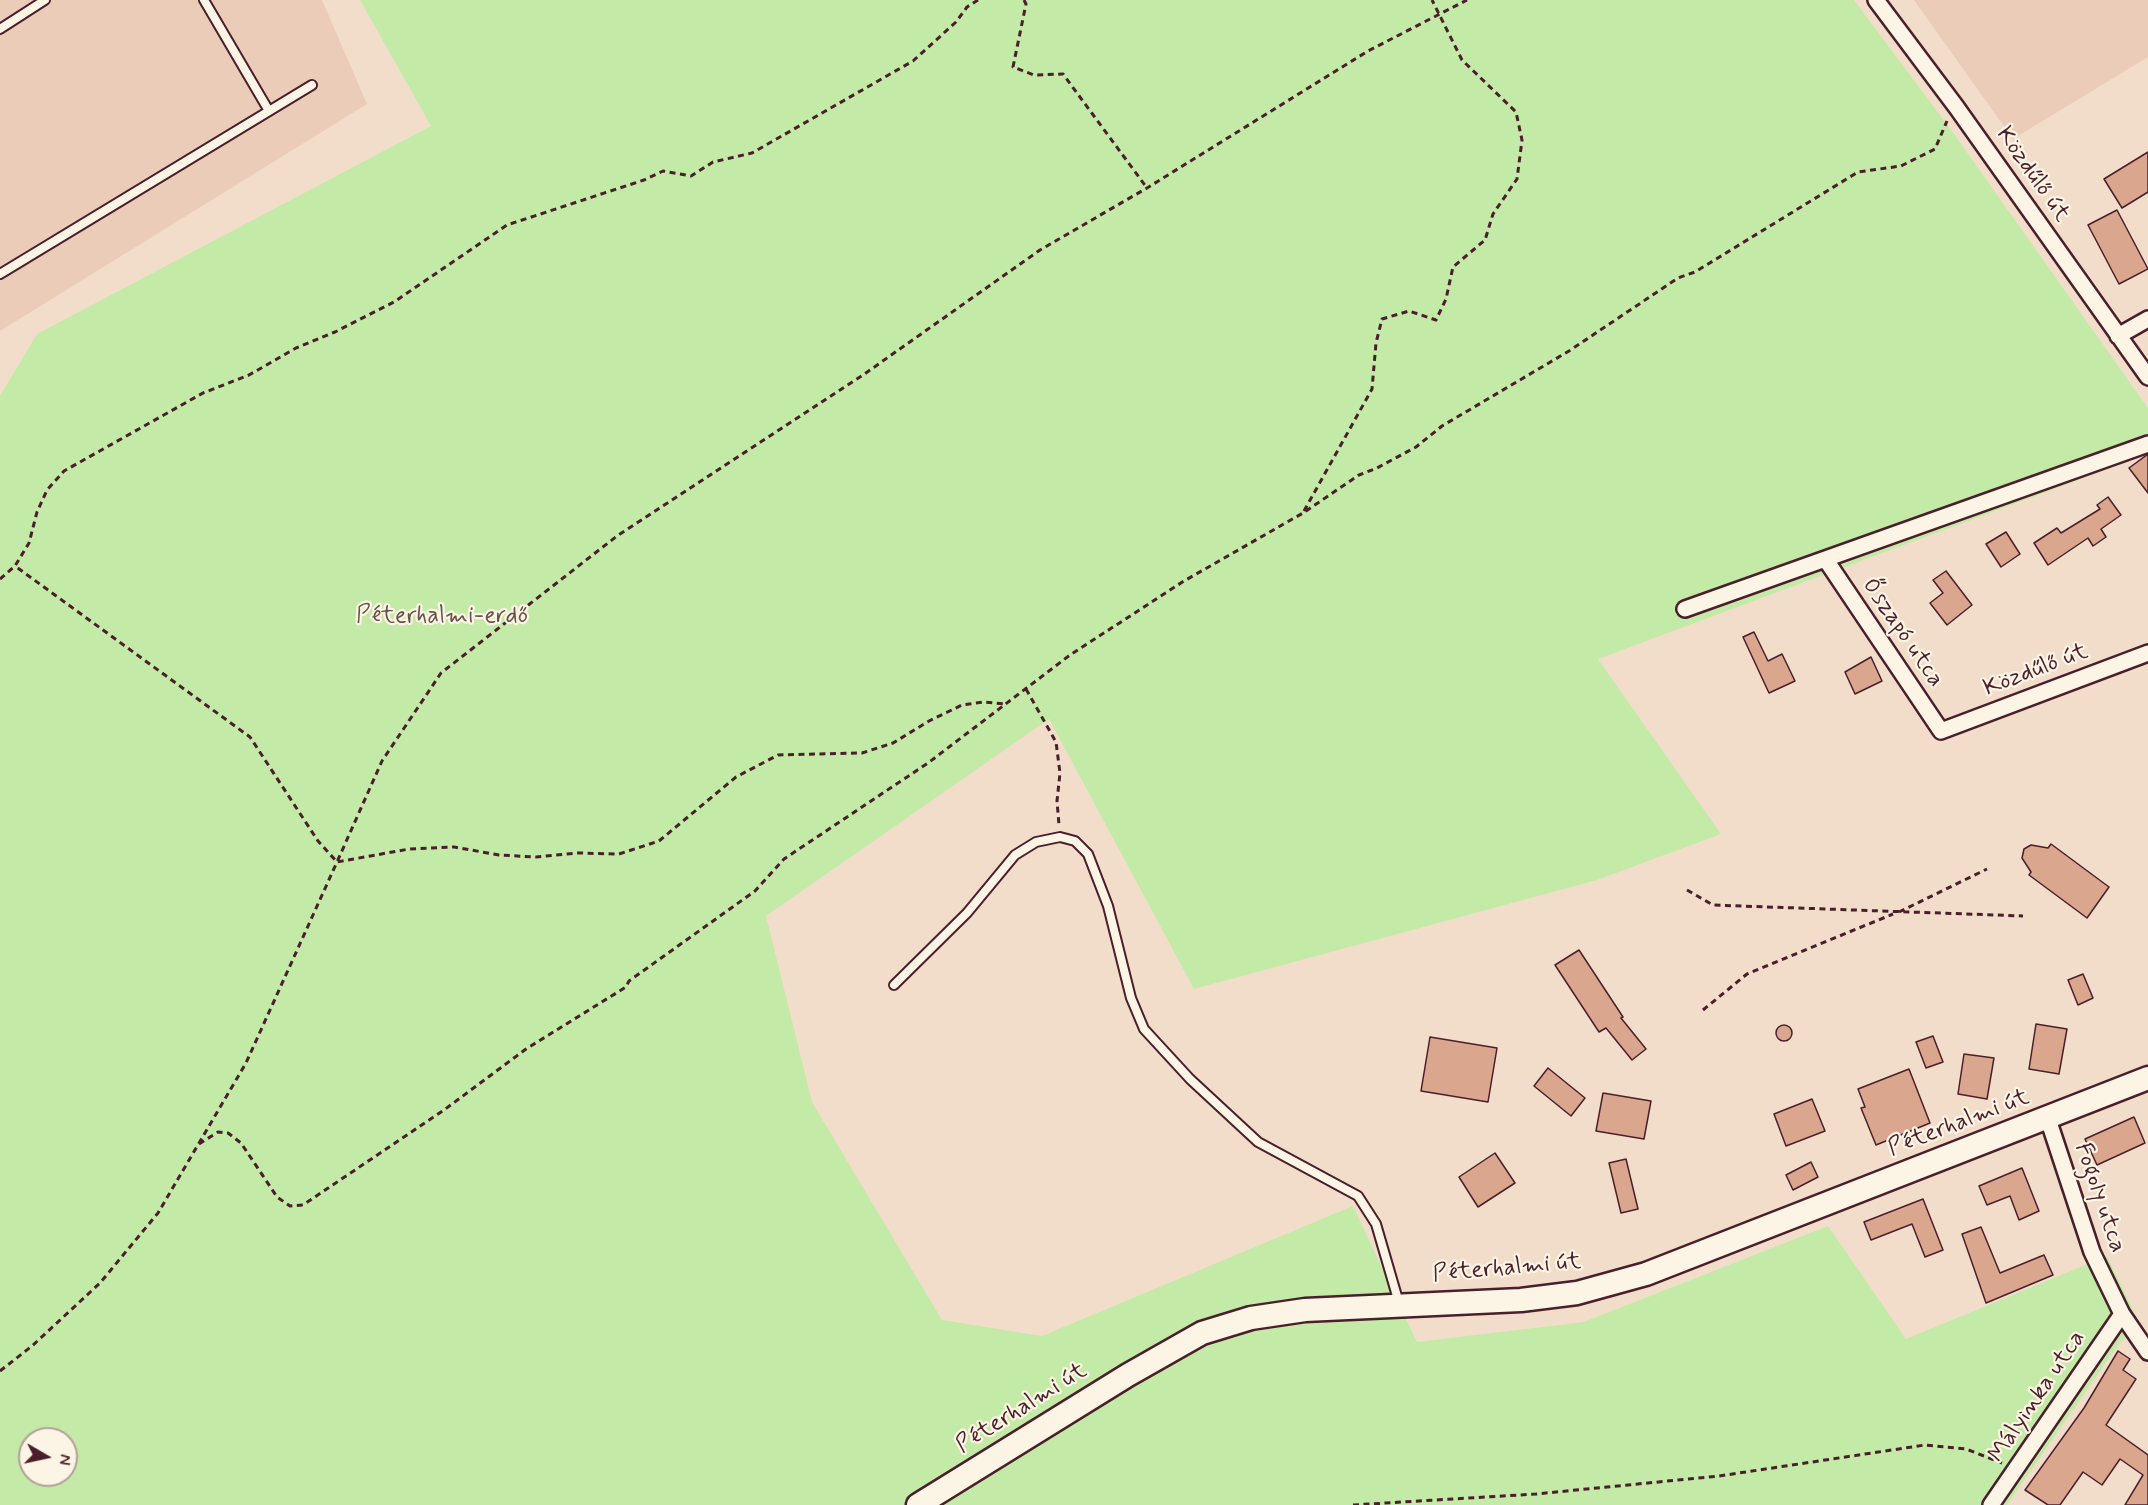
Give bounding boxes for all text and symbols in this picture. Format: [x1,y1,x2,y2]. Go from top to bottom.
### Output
street label: Közdűlő út [1989,122,2075,228]
street label: Őszapó utca [1855,573,1949,693]
park label: Péterhalmi-erdő [356,603,528,631]
street label: Közdűlő út [1980,638,2092,704]
street label: Péterhalmi út [1884,1084,2034,1164]
street label: Fogoly utca [2067,1139,2131,1257]
street label: Péterhalmi út [1432,1248,1582,1290]
street label: Mályinka utca [1983,1326,2093,1468]
street label: Péterhalmi út [951,1357,1093,1461]
north arrow [18,1427,78,1487]
text: N [53,1453,76,1466]

